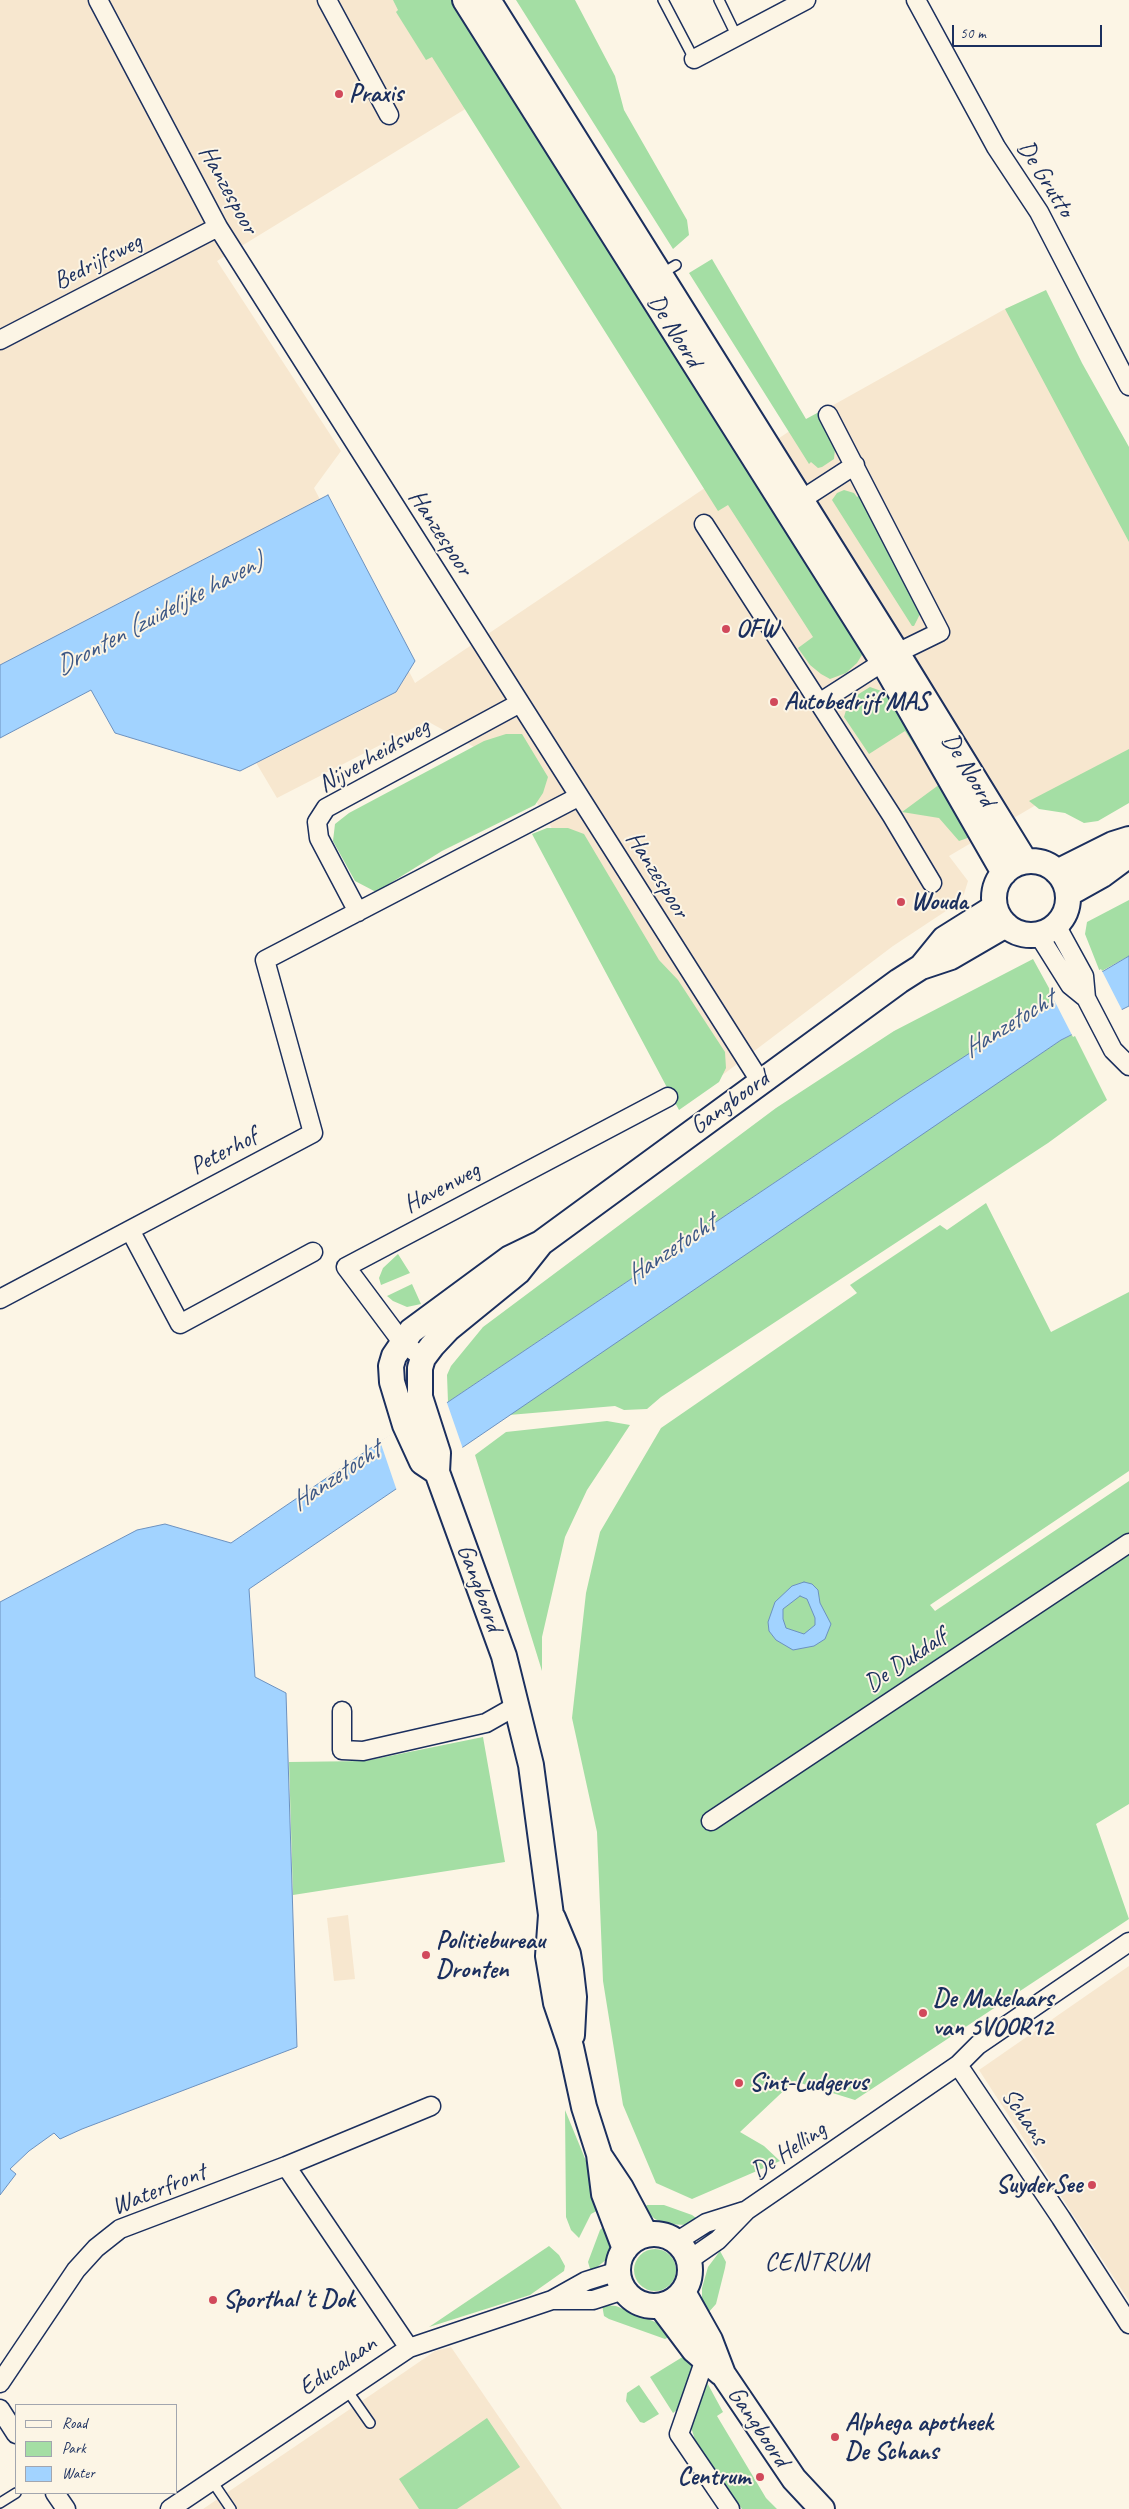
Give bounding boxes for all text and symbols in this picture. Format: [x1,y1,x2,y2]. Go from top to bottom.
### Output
scale bar [954,15,1104,47]
text: 50 m [960,24,986,43]
place label: Praxis [349,79,403,109]
marker: Praxis [333,88,345,100]
street label: De Grutto [1010,135,1080,223]
street label: Hanzespoor [191,140,265,240]
street label: Bedrijfsweg [49,227,147,297]
street label: De Noord [640,289,708,373]
street label: Hanzespoor [401,484,479,582]
water label: Dronten (zuidelijke haven) [50,547,268,683]
place label: OFW [736,614,778,644]
marker: OFW [720,623,732,635]
place label: Autobedrijf MAS [784,687,928,717]
marker: Autobedrijf MAS [768,696,780,708]
street label: Nijverheidsweg [313,712,435,800]
street label: De Noord [934,728,1002,812]
street label: Hanzespoor [619,826,695,924]
place label: Wouda [911,887,968,917]
marker: Wouda [895,896,907,908]
water label: Hanzetocht [958,985,1060,1065]
street label: Gangboord [685,1064,775,1142]
street label: Peterhof [185,1122,263,1182]
street label: Havenweg [399,1155,485,1221]
water label: Hanzetocht [620,1209,722,1291]
water label: Hanzetocht [285,1436,387,1518]
street label: Gangboord [449,1540,509,1636]
street label: De Dukdalf [859,1622,953,1700]
place label: Politiebureau Dronten [436,1926,545,1985]
marker: Politiebureau Dronten [420,1949,432,1961]
place label: De Makelaars van 5VOOR12 [933,1984,1053,2043]
marker: De Makelaars van 5VOOR12 [917,2007,929,2019]
place label: Sint-Ludgerus [749,2068,868,2098]
marker: Sint-Ludgerus [733,2077,745,2089]
street label: Schans [994,2083,1054,2151]
street label: De Helling [746,2115,832,2187]
street label: Waterfront [108,2158,210,2222]
place label: SuyderSee [996,2170,1082,2200]
marker: SuyderSee [1086,2179,1098,2191]
district label: CENTRUM [764,2247,870,2279]
place label: Sporthal 't Dok [223,2285,354,2315]
marker: Sporthal 't Dok [207,2294,219,2306]
street label: Educalaan [293,2329,383,2403]
street label: Gangboord [720,2381,796,2473]
legend [15,2404,178,2494]
place label: Alphega apotheek De Schans [845,2408,993,2467]
text: Road [62,2414,87,2433]
marker: Alphega apotheek De Schans [829,2431,841,2443]
text: Park [62,2439,86,2458]
place label: Centrum [678,2462,750,2492]
text: Water [62,2464,95,2483]
marker: Centrum [754,2471,766,2483]

